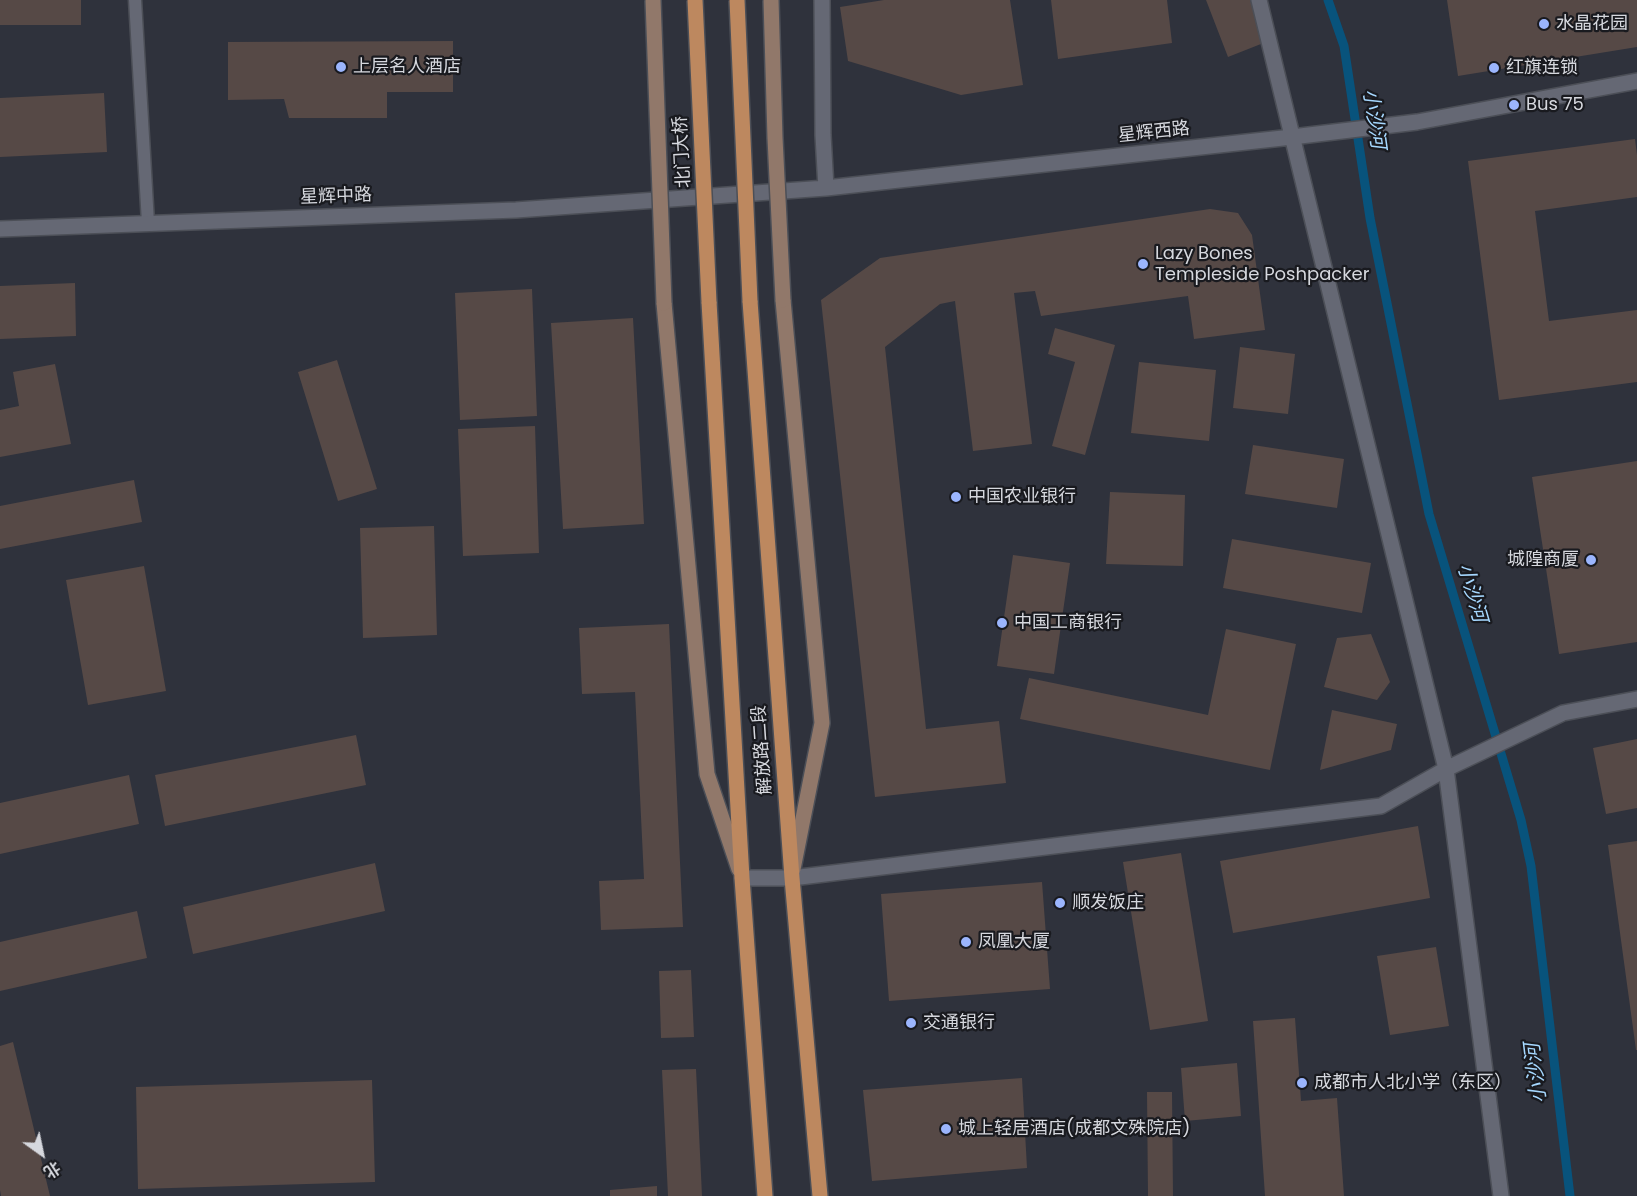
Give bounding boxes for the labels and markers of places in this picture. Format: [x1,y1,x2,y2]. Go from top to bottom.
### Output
place label: 水晶花园 [1556,13,1628,35]
marker: 水晶花园 [1537,17,1551,31]
place label: 上层名人酒店 [353,56,461,78]
place label: 红旗连锁 [1506,57,1578,79]
marker: 上层名人酒店 [334,60,348,74]
marker: 红旗连锁 [1487,61,1501,75]
place label: Bus 75 [1526,94,1584,116]
marker: Bus 75 [1507,98,1521,112]
place label: Lazy Bones Templeside Poshpacker [1155,243,1369,286]
marker: Lazy Bones Templeside Poshpacker [1136,257,1150,271]
place label: 中国农业银行 [968,486,1076,508]
marker: 中国农业银行 [949,490,963,504]
place label: 城隍商厦 [1507,549,1579,571]
marker: 城隍商厦 [1584,553,1598,567]
place label: 中国工商银行 [1014,612,1122,634]
marker: 中国工商银行 [995,616,1009,630]
place label: 顺发饭庄 [1072,892,1144,914]
marker: 顺发饭庄 [1053,896,1067,910]
place label: 凤凰大厦 [978,931,1050,953]
marker: 凤凰大厦 [959,935,973,949]
place label: 交通银行 [923,1012,995,1034]
marker: 交通银行 [904,1016,918,1030]
place label: 成都市人北小学（东区） [1314,1072,1512,1094]
marker: 成都市人北小学（东区） [1295,1076,1309,1090]
place label: 城上轻居酒店(成都文殊院店) [958,1118,1190,1140]
marker: 城上轻居酒店(成都文殊院店) [939,1122,953,1136]

